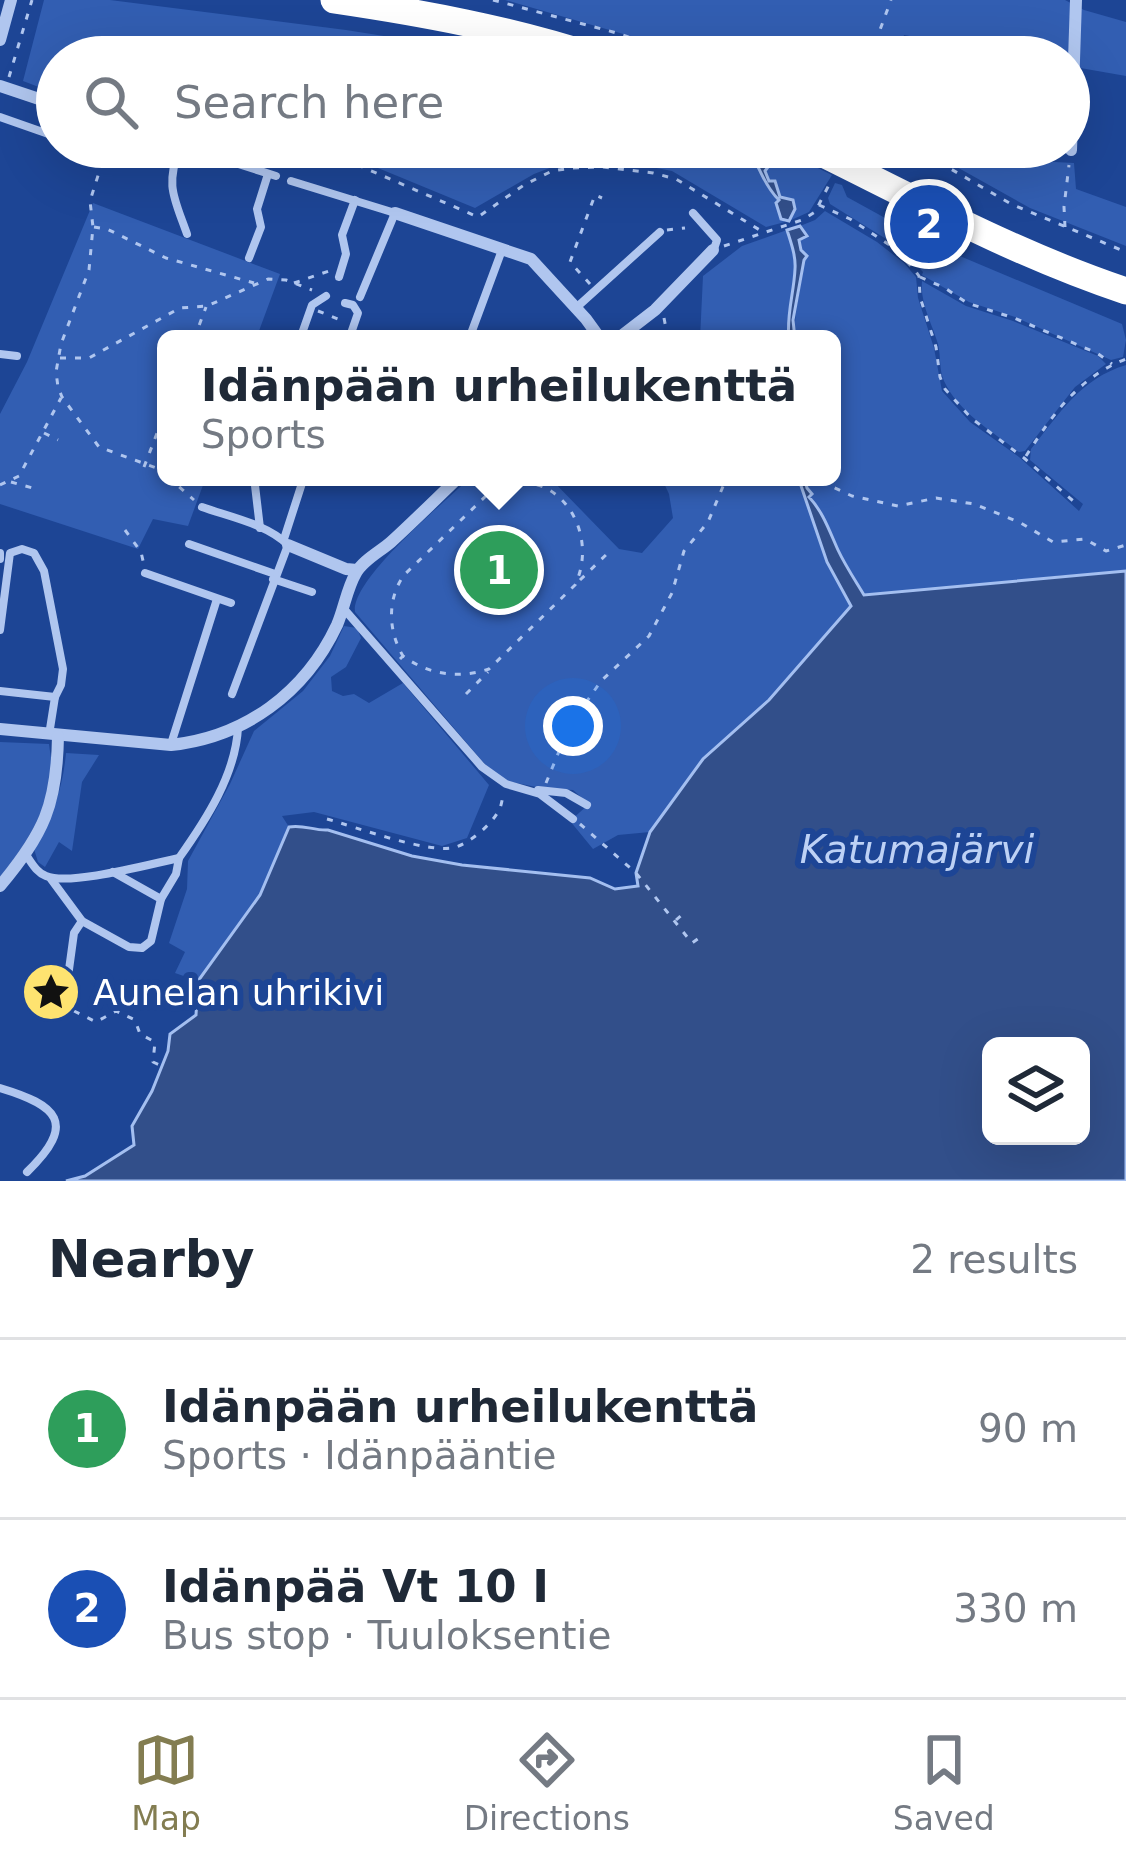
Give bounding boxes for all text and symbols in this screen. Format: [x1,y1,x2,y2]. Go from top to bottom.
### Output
search box [36,36,1090,168]
icon: search [78,69,144,135]
text: Search here [174,76,444,129]
pin: 2 [890,179,968,269]
popup [157,330,841,486]
text: Idänpään urheilukenttä [201,359,797,412]
text: Sports [201,412,326,457]
pin: 1 [460,525,538,615]
your location [543,696,603,756]
water label: Katumajärvi [800,827,1034,872]
place icon: Aunelan uhrikivi [20,961,82,1023]
place label: Aunelan uhrikivi [93,972,384,1013]
map controls [982,1037,1090,1145]
button: layers [982,1037,1090,1145]
text: Nearby [48,1230,255,1289]
text: 2 results [910,1237,1078,1282]
text: Idänpään urheilukenttä [162,1380,758,1433]
text: 1 [73,1406,101,1451]
text: 90 m [978,1406,1078,1451]
text: Sports · Idänpääntie [162,1433,556,1478]
text: Idänpää Vt 10 I [162,1560,549,1613]
text: 2 [73,1586,101,1631]
text: 330 m [953,1586,1078,1631]
text: Bus stop · Tuuloksentie [162,1613,611,1658]
tab: Map [131,1727,201,1838]
tab: Directions [464,1727,630,1838]
tab: Saved [893,1727,995,1838]

